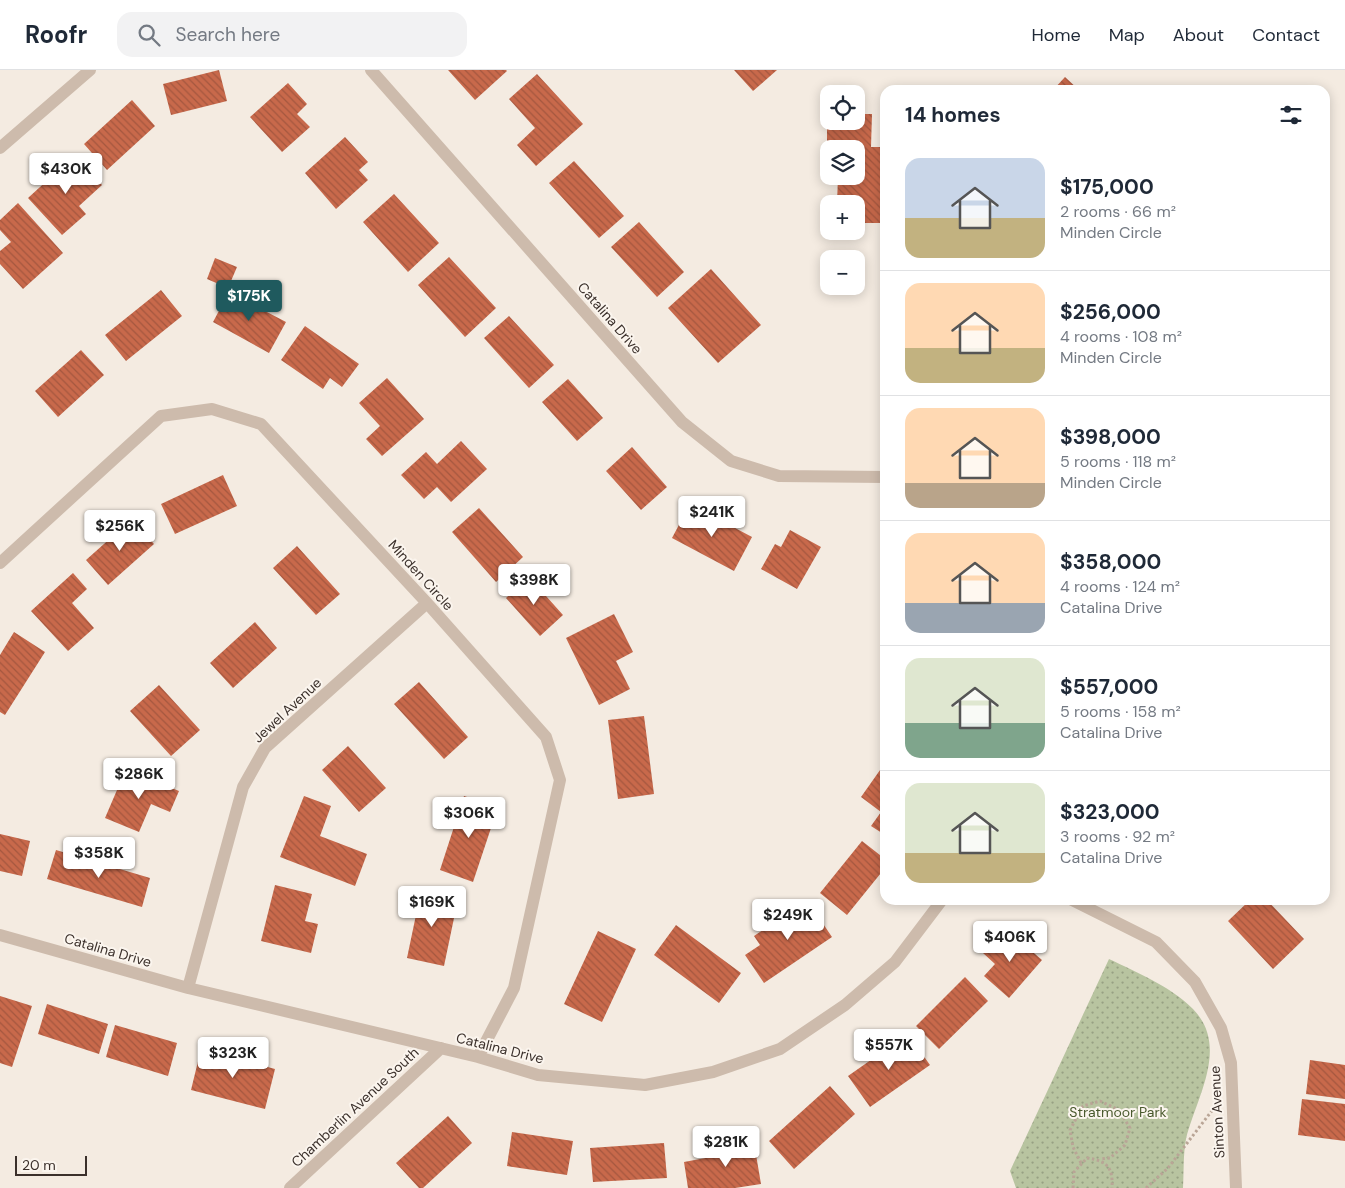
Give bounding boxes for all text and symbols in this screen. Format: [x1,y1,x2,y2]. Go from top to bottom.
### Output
search box [117,12,467,57]
text: Roofr [25,19,87,50]
icon: search [135,21,163,49]
text: Search here [175,22,280,47]
text: Home [1031,23,1081,47]
text: Map [1109,23,1145,47]
text: About [1173,23,1224,47]
text: Contact [1252,23,1320,47]
map controls [820,85,865,295]
button: locate [820,85,865,130]
text: 14 homes [905,101,1001,129]
icon: filters [1277,101,1305,129]
button: layers [820,140,865,185]
pin: $430K [31,152,101,195]
text: $430K [40,158,92,179]
text: $175,000 [1060,173,1154,201]
icon: home [945,178,1005,238]
button: + [820,195,865,240]
text: 2 rooms · 66 m² [1060,201,1176,222]
text: Minden Circle [1060,222,1162,243]
button: − [820,250,865,295]
street label: Catalina Drive [574,278,646,358]
pin: $175K [214,280,284,322]
text: $175K [227,285,271,306]
text: $256,000 [1060,298,1161,326]
icon: home [945,303,1005,363]
text: 4 rooms · 108 m² [1060,326,1182,347]
text: Minden Circle [1060,347,1162,368]
text: $398,000 [1060,423,1161,451]
icon: home [945,428,1005,488]
text: 5 rooms · 118 m² [1060,451,1176,472]
text: Minden Circle [1060,472,1162,493]
pin: $241K [677,496,747,538]
text: $241K [689,501,735,522]
pin: $256K [85,510,155,552]
text: $256K [95,515,145,536]
street label: Minden Circle [385,536,458,614]
text: $358,000 [1060,548,1161,576]
icon: home [945,553,1005,613]
pin: $398K [499,564,569,606]
text: $398K [509,569,559,590]
text: 4 rooms · 124 m² [1060,576,1180,597]
text: Catalina Drive [1060,597,1162,618]
text: $557,000 [1060,673,1158,701]
street label: Jewel Avenue [249,674,325,746]
icon: home [945,678,1005,738]
text: 5 rooms · 158 m² [1060,701,1181,722]
text: Catalina Drive [1060,722,1162,743]
pin: $286K [104,758,174,800]
text: $286K [114,763,164,784]
pin: $306K [434,796,504,839]
text: $323,000 [1060,798,1160,826]
text: $306K [443,802,495,823]
icon: home [945,803,1005,863]
text: 3 rooms · 92 m² [1060,826,1175,847]
pin: $358K [64,836,134,879]
text: $358K [74,842,124,863]
text: Catalina Drive [1060,847,1162,868]
pin: $169K [397,886,467,928]
text: $169K [409,891,455,912]
pin: $249K [753,898,823,941]
text: $249K [763,904,813,925]
pin: $406K [975,920,1045,963]
text: $406K [984,926,1036,947]
street label: Catalina Drive [62,929,154,971]
street label: Catalina Drive [454,1028,546,1068]
pin: $557K [854,1028,924,1071]
text: $557K [865,1034,913,1055]
pin: $323K [198,1036,268,1079]
text: $323K [209,1042,257,1063]
street label: Chamberlin Avenue South [288,1043,422,1171]
street label: Sinton Avenue [1206,1065,1228,1159]
park label: Stratmoor Park [1069,1103,1167,1121]
pin: $281K [691,1126,761,1168]
text: $281K [704,1131,748,1152]
scale bar [15,1153,88,1176]
text: 20 m [22,1156,56,1174]

